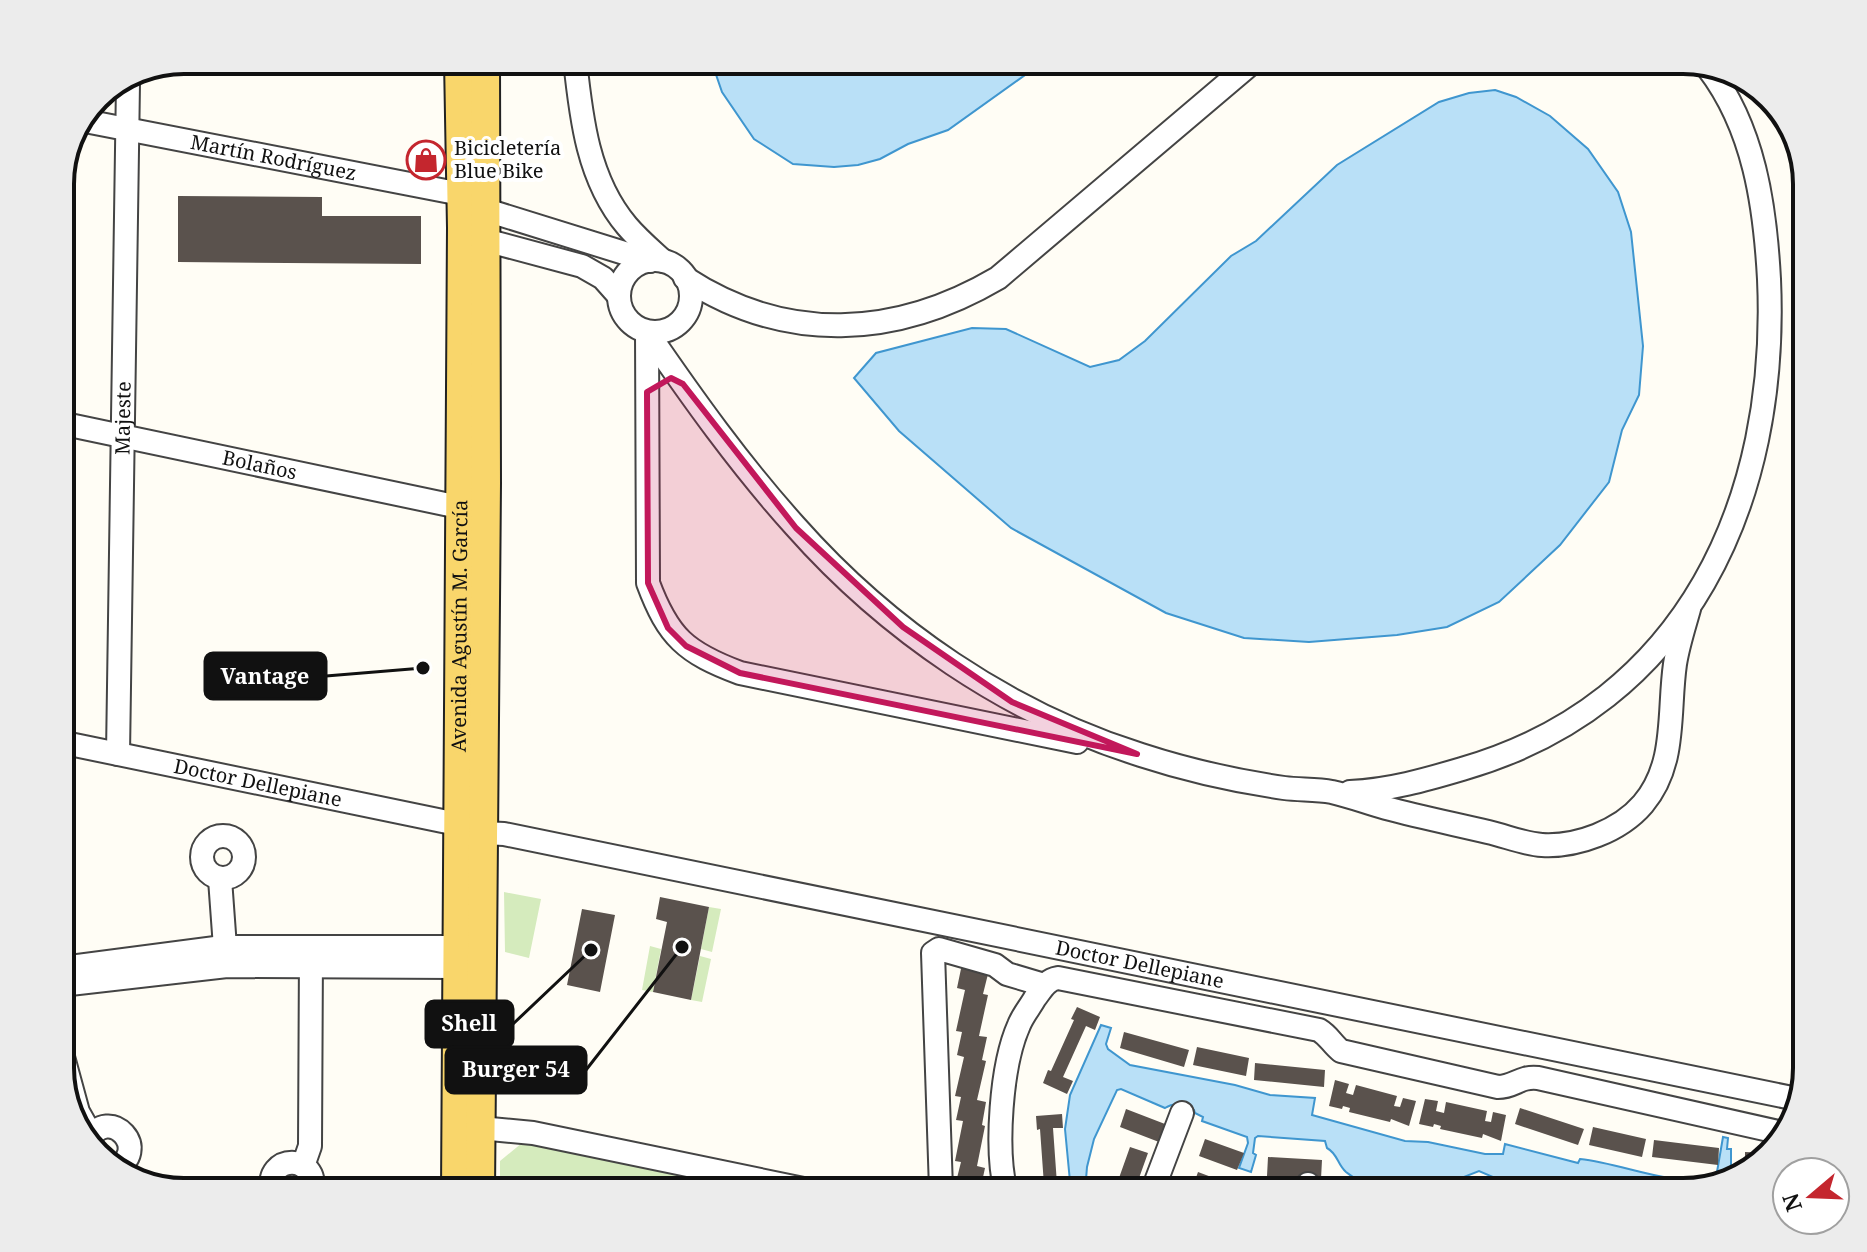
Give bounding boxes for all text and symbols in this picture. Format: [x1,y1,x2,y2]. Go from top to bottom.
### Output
street label: Martín Rodríguez [188,128,359,186]
place label: Bicicletería Blue Bike [454,134,561,184]
shop icon: Bicicletería Blue Bike [405,139,447,181]
street label: Majeste [108,381,137,455]
street label: Bolaños [220,444,299,486]
street label: Avenida Agustín M. García [445,500,473,752]
callout: Vantage [205,653,326,699]
text: Vantage [221,660,309,690]
street label: Doctor Dellepiane [171,752,344,813]
street label: Doctor Dellepiane [1053,933,1226,994]
callout: Shell [426,1001,513,1047]
text: Shell [441,1007,497,1037]
callout: Burger 54 [446,1047,586,1093]
text: Burger 54 [462,1053,570,1083]
north arrow [1771,1156,1851,1236]
text: N [1774,1190,1808,1216]

